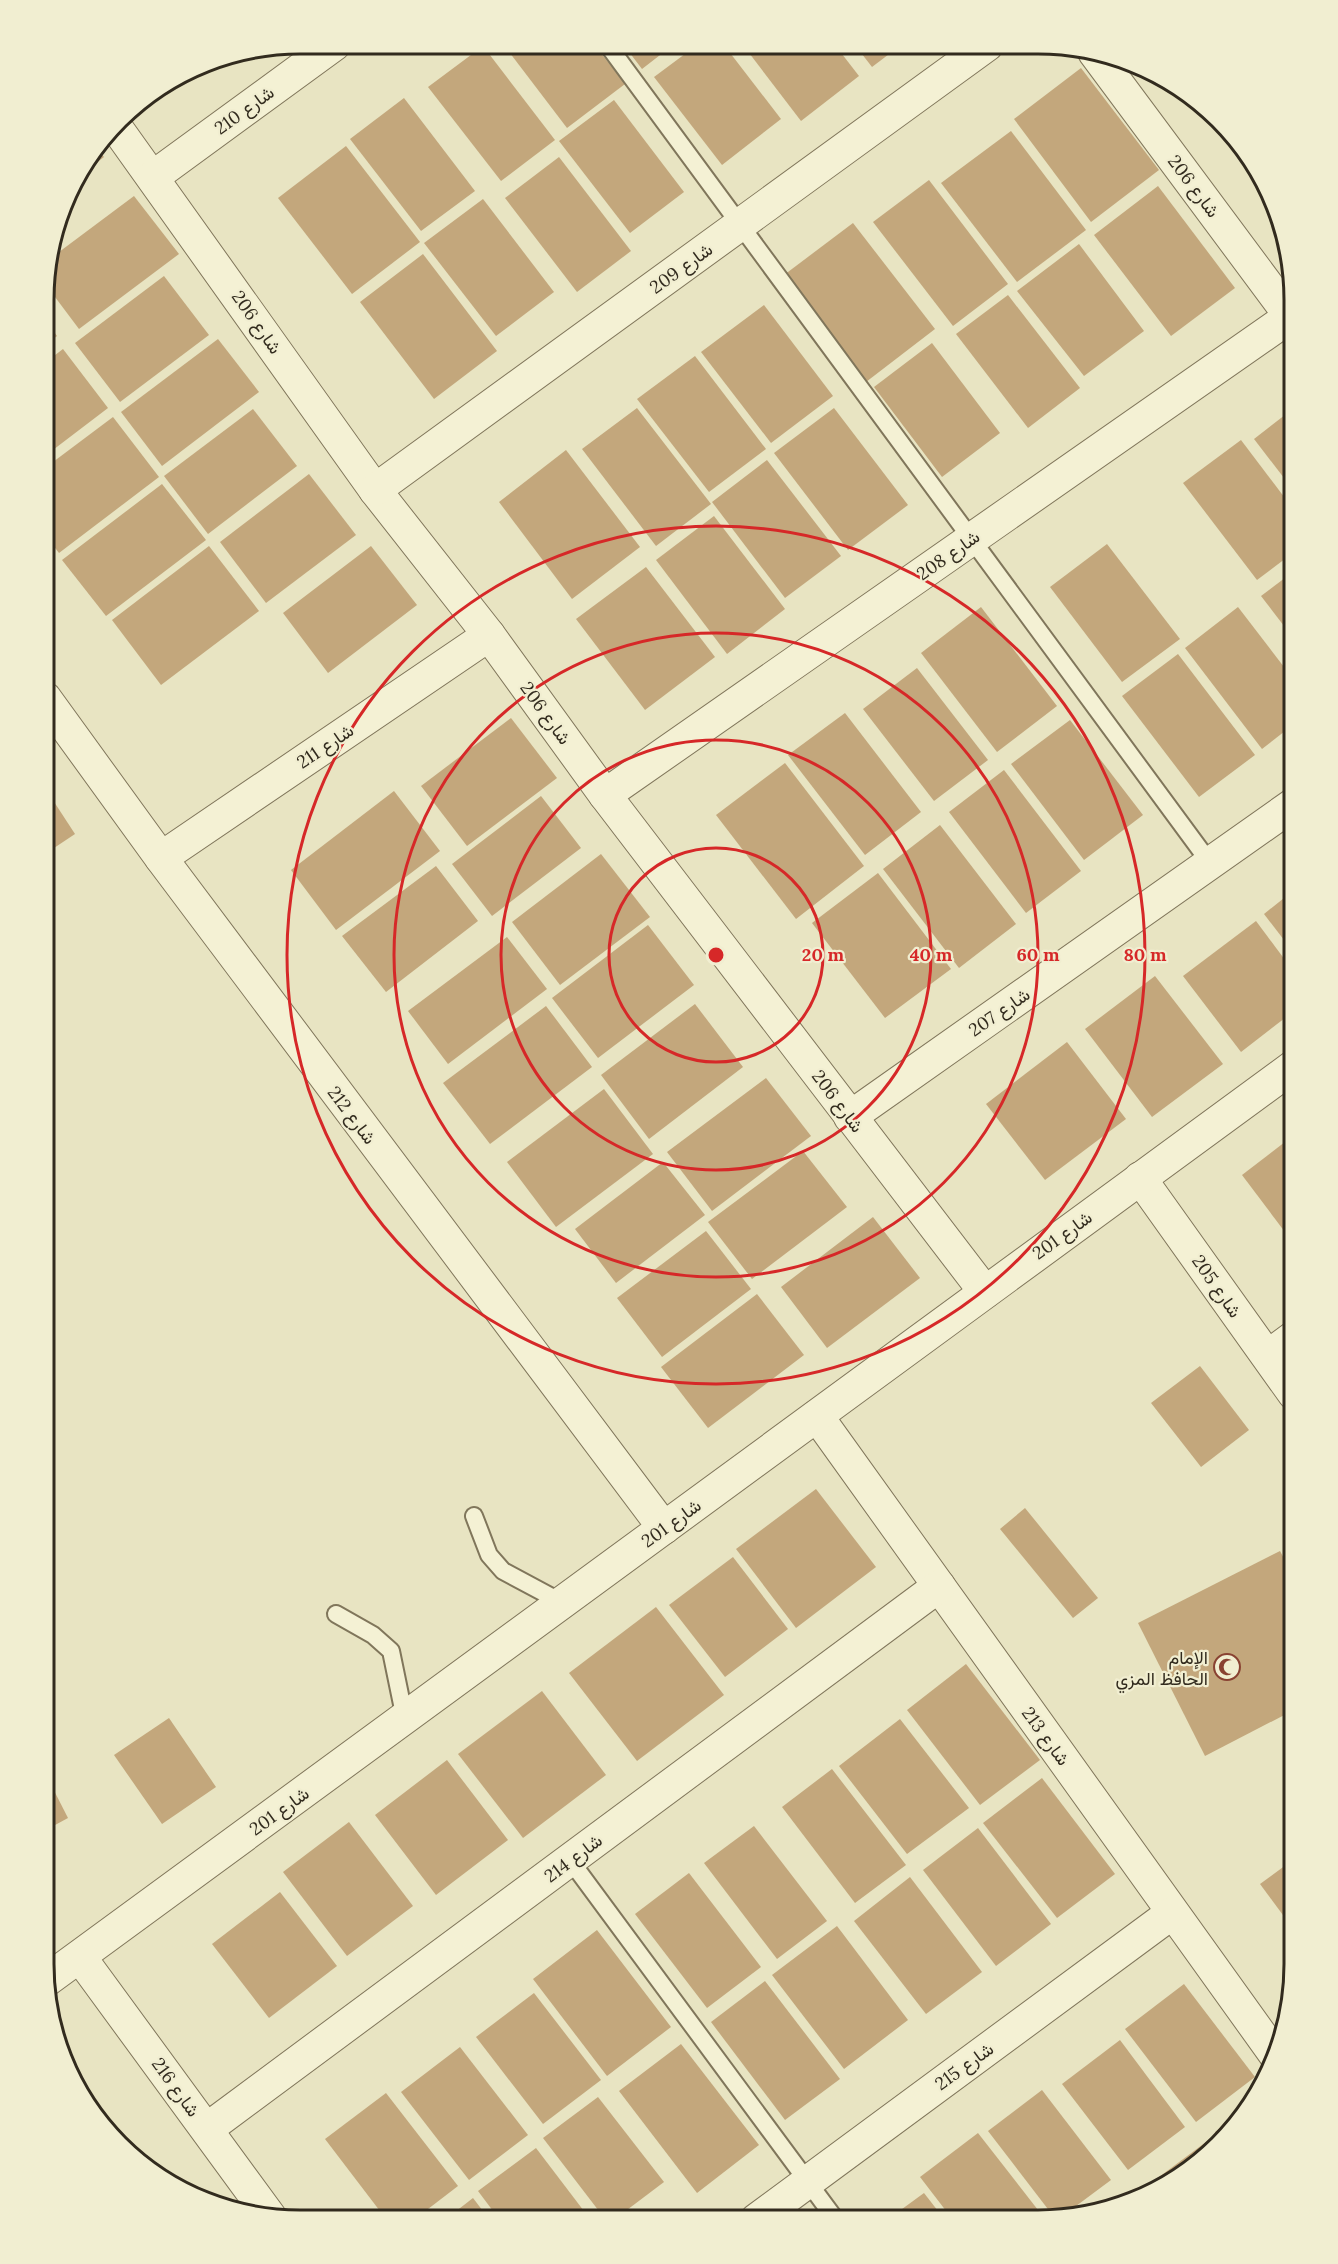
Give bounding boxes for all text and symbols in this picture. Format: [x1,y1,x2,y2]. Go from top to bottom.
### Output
street label: شارع 210 [210,81,279,140]
street label: شارع 206 [1162,150,1225,222]
street label: شارع 209 [645,237,718,299]
street label: شارع 206 [226,286,287,359]
street label: شارع 208 [912,525,985,586]
street label: شارع 206 [515,677,577,750]
street label: شارع 211 [292,719,358,774]
text: 20 m [802,943,845,966]
text: 40 m [910,943,953,966]
text: 60 m [1016,943,1060,966]
text: 80 m [1123,943,1167,966]
centre of rings [706,945,726,965]
street label: شارع 207 [964,983,1035,1042]
street label: شارع 206 [806,1065,869,1137]
street label: شارع 212 [322,1081,381,1149]
street label: شارع 201 [1028,1206,1097,1265]
street label: شارع 205 [1186,1250,1247,1322]
street label: شارع 201 [637,1494,706,1553]
place label: الإمام الحافظ المزي [1116,1646,1208,1694]
mosque icon: الإمام الحافظ المزي [1212,1652,1242,1682]
street label: شارع 213 [1016,1702,1075,1771]
street label: شارع 201 [245,1782,314,1841]
street label: شارع 214 [539,1829,607,1888]
street label: شارع 215 [930,2037,998,2096]
street label: شارع 216 [146,2053,205,2122]

